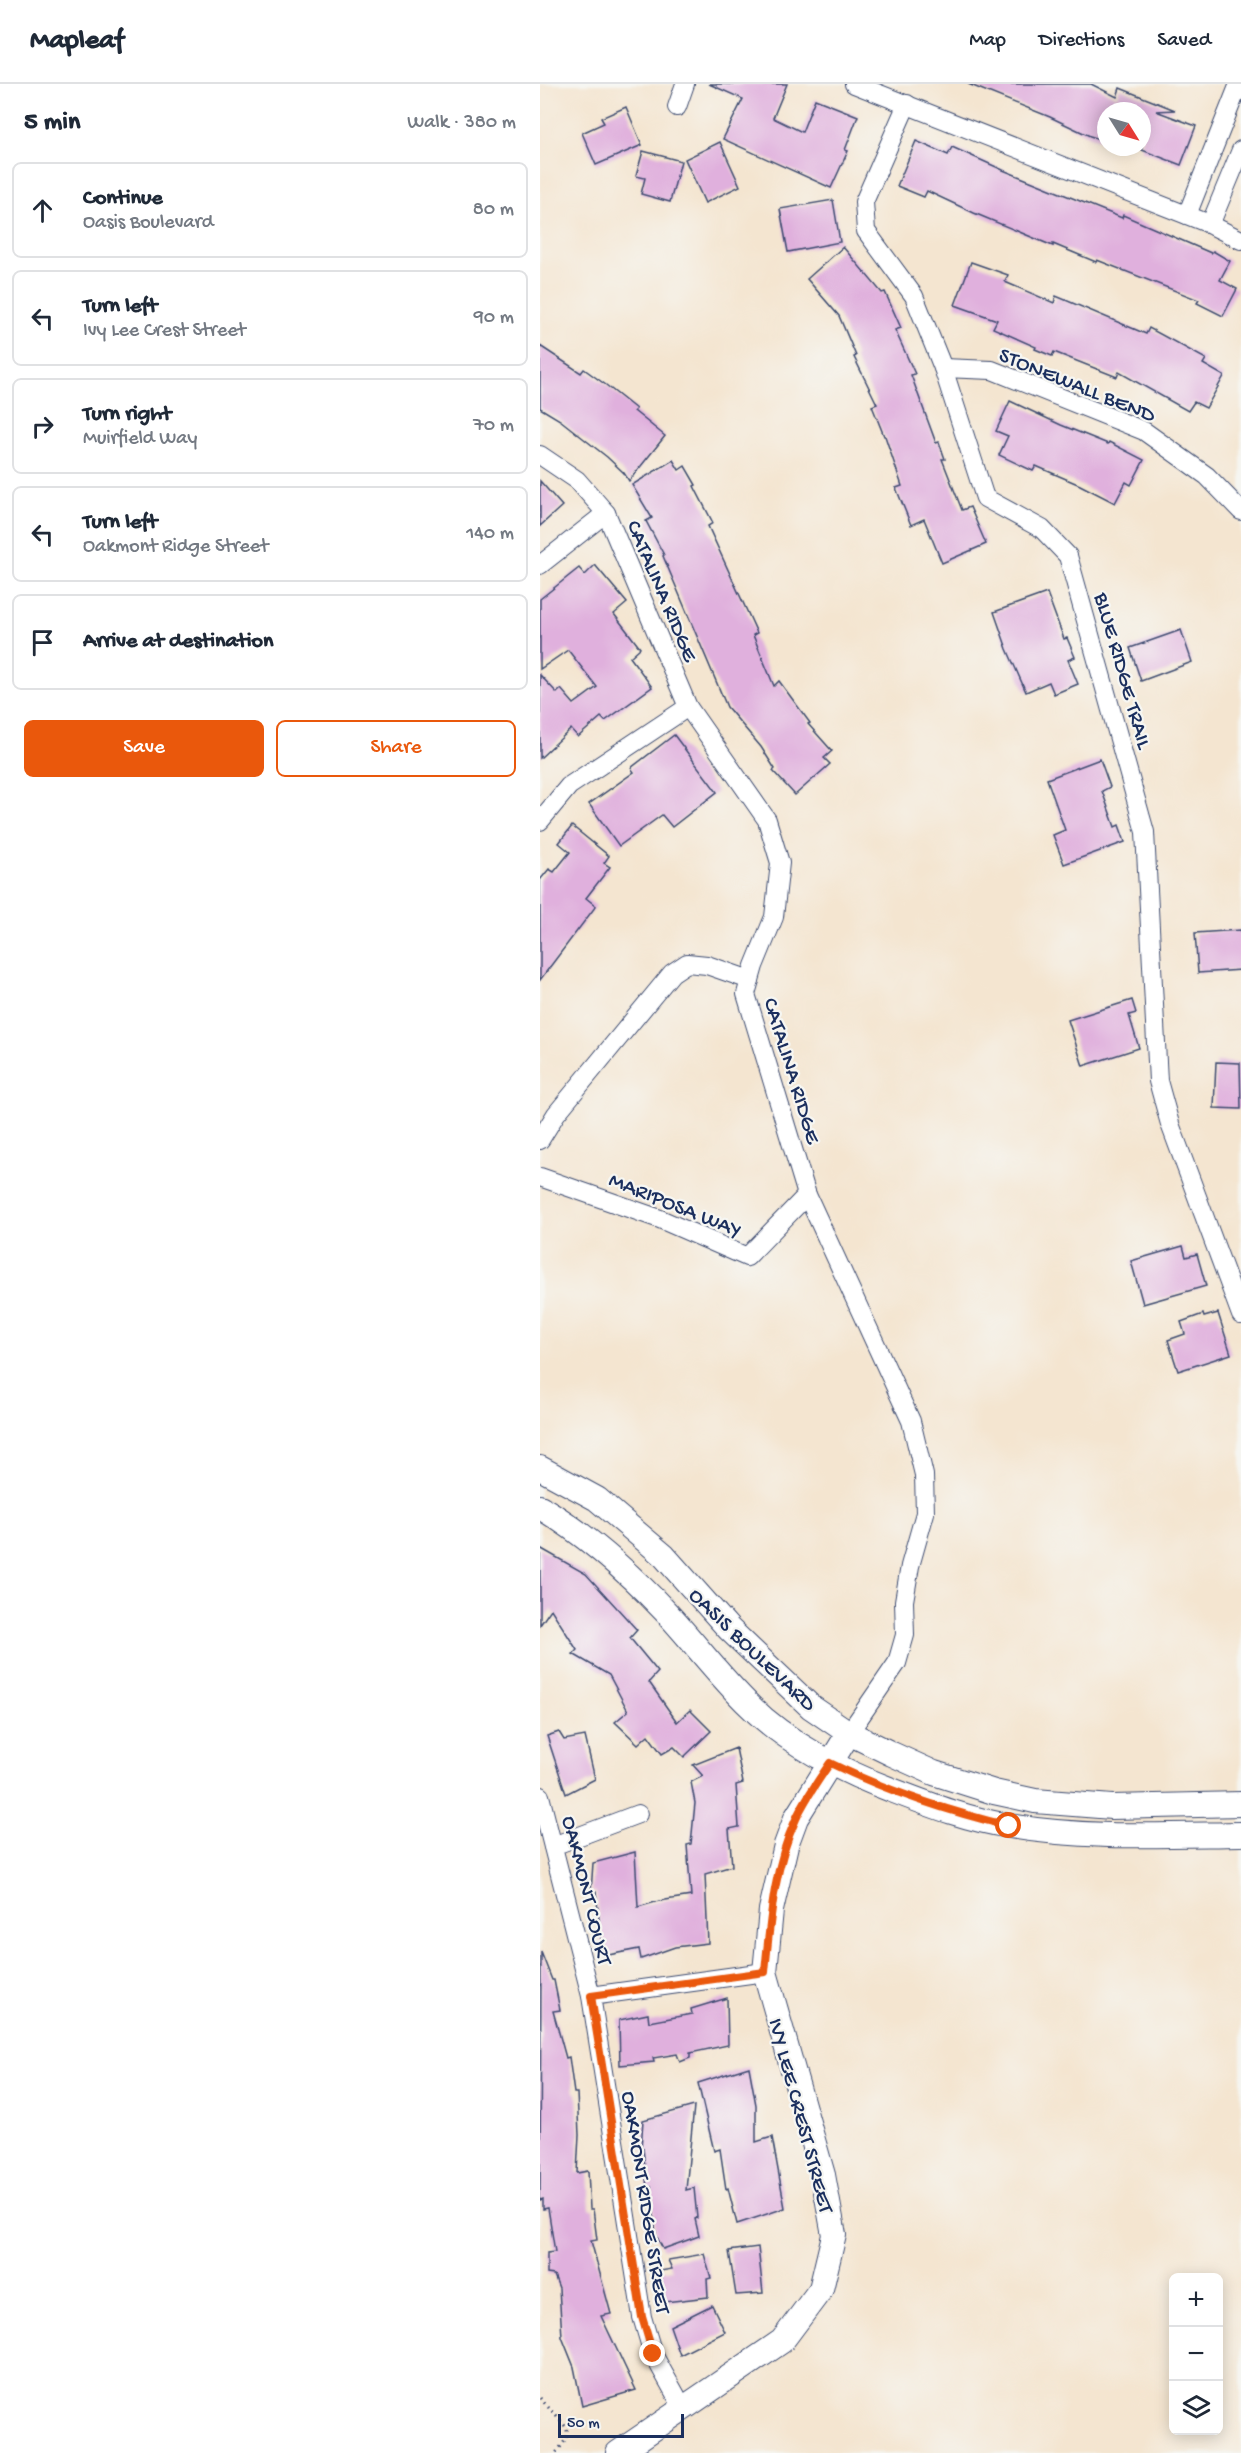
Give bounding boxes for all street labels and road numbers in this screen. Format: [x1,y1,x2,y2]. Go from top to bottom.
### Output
street label: STONEWALL BEND [994,343,1159,430]
street label: CATALINA RIDGE [619,517,702,667]
street label: BLUE RIDGE TRAIL [1086,589,1156,753]
street label: CATALINA RIDGE [756,995,825,1148]
street label: MARIPOSA WAY [604,1168,745,1245]
street label: OASIS BOULEVARD [682,1583,821,1719]
street label: OAKMONT COURT [554,1814,617,1970]
street label: IVY LEE CREST STREET [761,2016,838,2218]
street label: OAKMONT RIDGE STREET [614,2090,675,2317]

